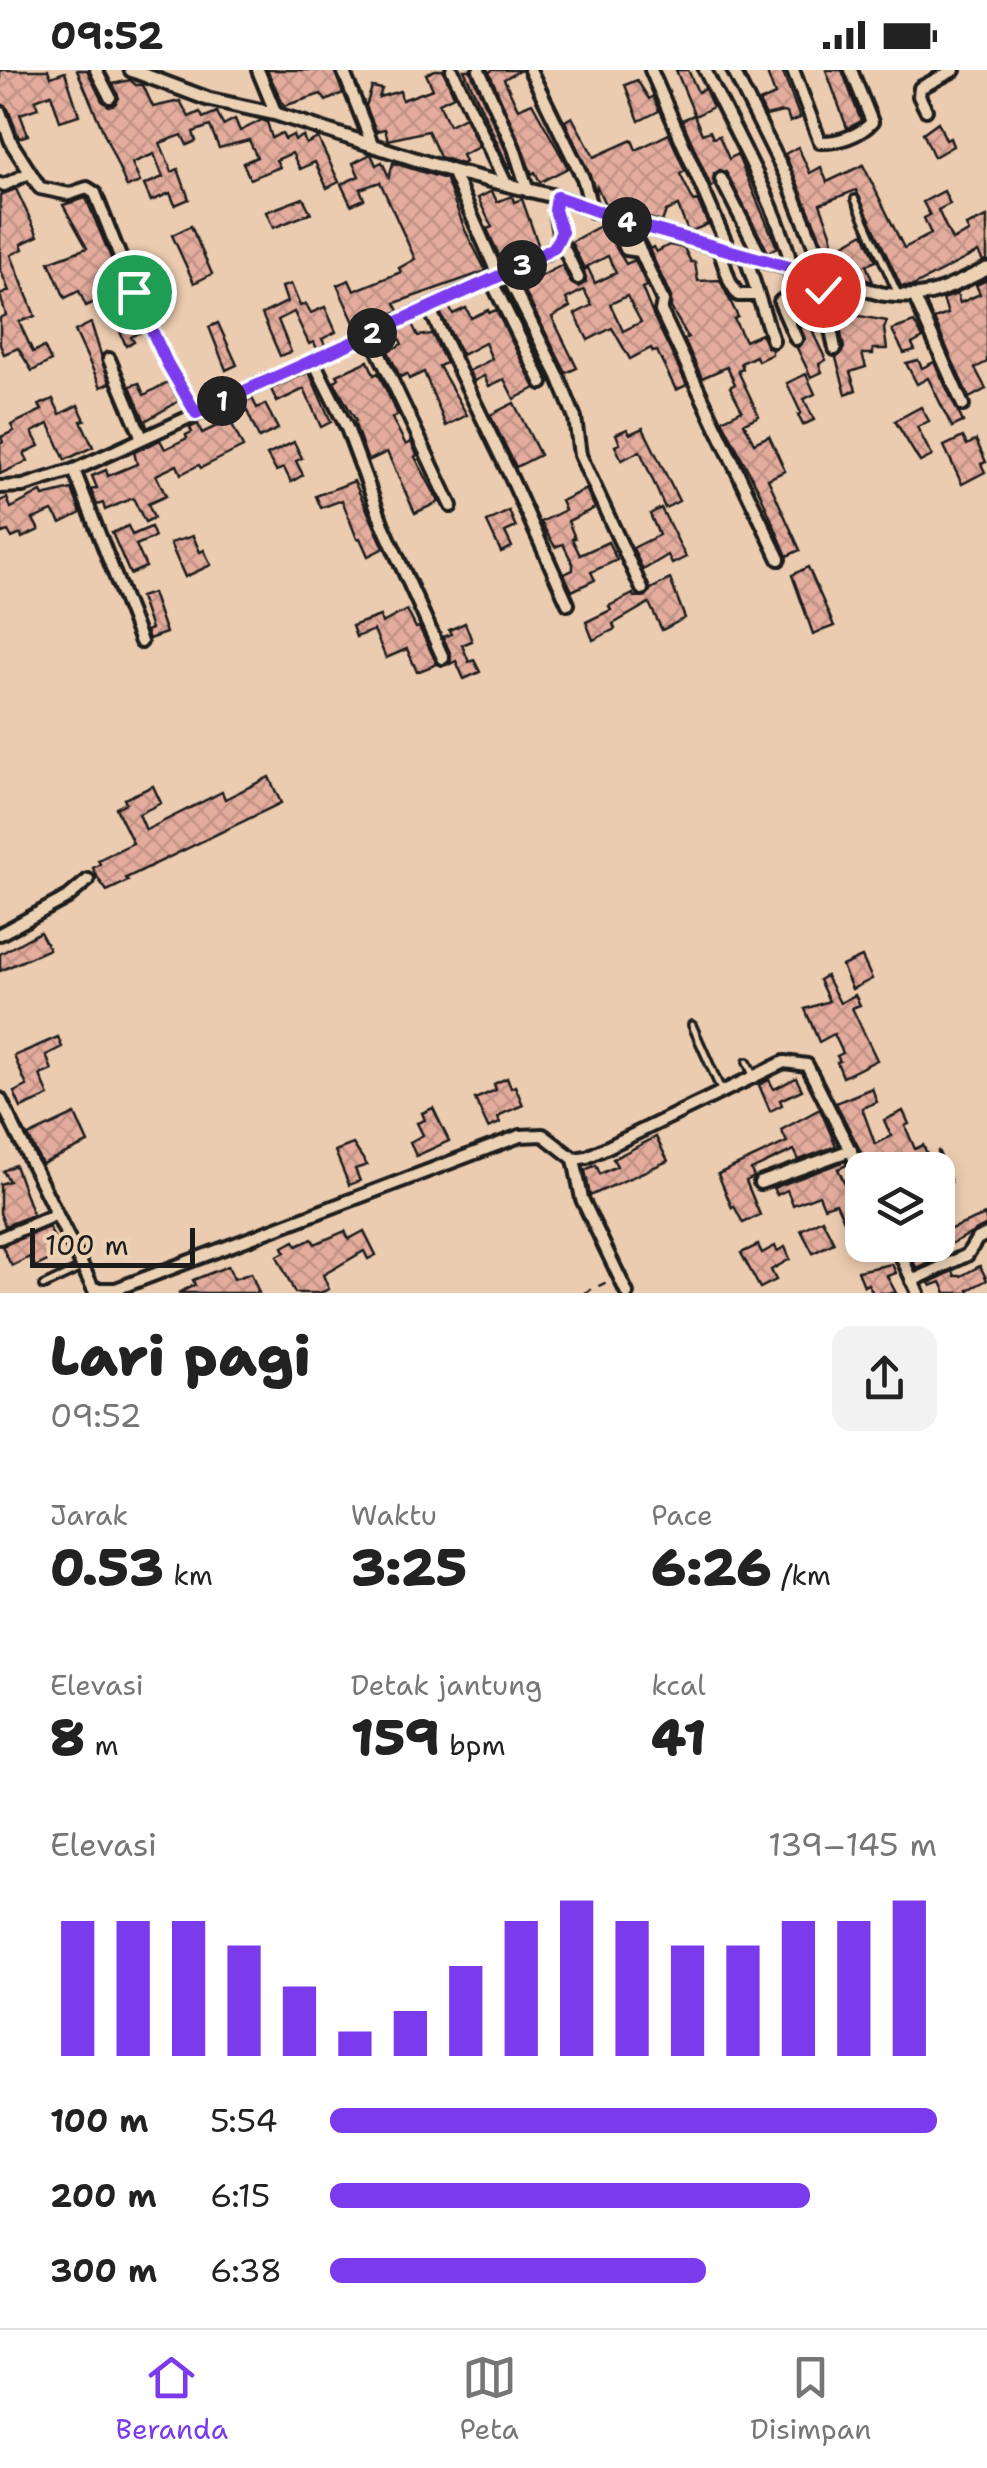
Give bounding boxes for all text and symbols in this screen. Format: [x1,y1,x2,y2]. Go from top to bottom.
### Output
text: 09:52 [50,10,164,61]
pin: 4 [602,197,652,247]
text: 4 [617,203,637,241]
pin: 3 [497,240,547,290]
text: 3 [512,246,532,284]
pin [781,248,866,333]
pin [92,250,177,335]
icon: check [796,263,851,318]
icon: arrive [107,265,162,320]
pin: 2 [347,308,397,358]
text: 2 [362,314,382,352]
pin: 1 [197,376,247,426]
text: 1 [216,382,228,420]
map controls [845,1152,955,1262]
button: layers [845,1152,955,1262]
scale bar [30,1223,195,1268]
text: 100 m [45,1226,129,1264]
text: Lari pagi [50,1319,311,1393]
button: share [832,1326,937,1431]
text: 09:52 [50,1394,142,1437]
text: Jarak [50,1496,128,1534]
text: Waktu [351,1496,437,1534]
text: Pace [651,1496,713,1534]
text: 0.53 [50,1534,164,1601]
text: 3:25 [351,1534,467,1601]
text: 6:26 [651,1534,771,1601]
text: km [164,1556,213,1594]
text: /km [771,1556,831,1594]
text: Elevasi [50,1666,144,1704]
text: Detak jantung [351,1666,542,1704]
text: kcal [651,1666,706,1704]
text: 8 [50,1704,85,1771]
text: 159 [351,1704,440,1771]
text: 41 [651,1704,706,1771]
text: m [85,1726,119,1764]
text: bpm [440,1726,506,1764]
text: Elevasi [50,1823,157,1866]
text: 139–145 m [768,1823,937,1866]
text: 100 m [50,2099,149,2142]
text: 5:54 [210,2099,278,2142]
text: 200 m [50,2174,157,2217]
text: 6:15 [210,2174,270,2217]
text: 300 m [50,2249,157,2292]
text: 6:38 [210,2249,282,2292]
tab: Beranda [116,2350,228,2448]
tab: Peta [459,2350,519,2448]
tab: Disimpan [750,2350,871,2448]

